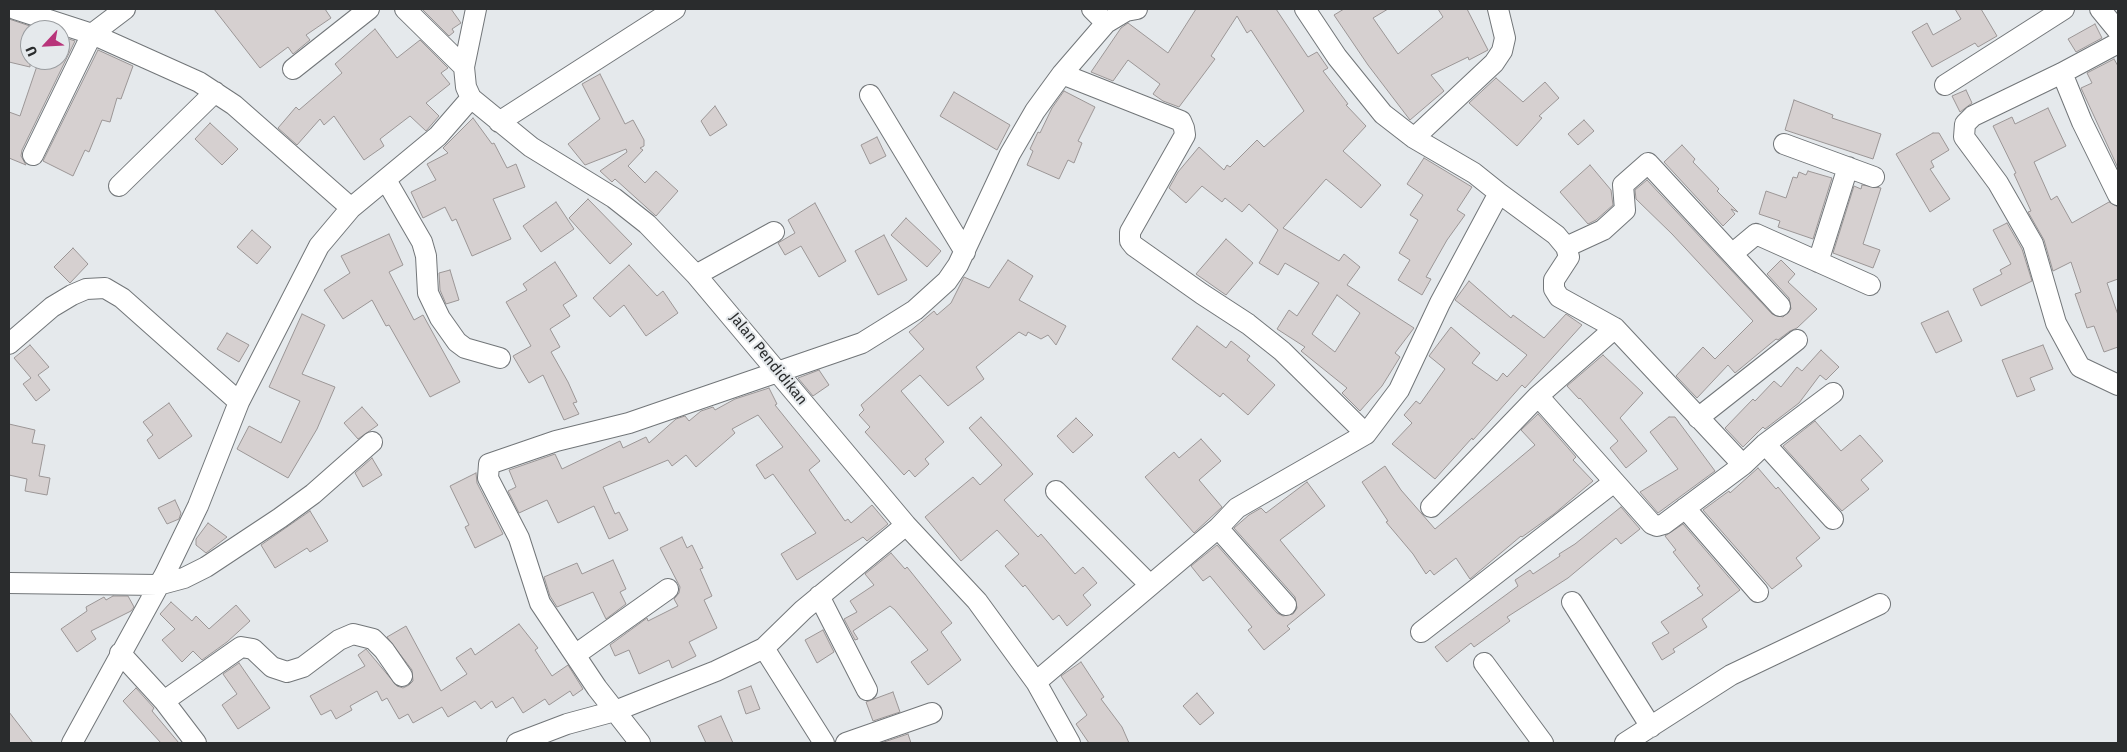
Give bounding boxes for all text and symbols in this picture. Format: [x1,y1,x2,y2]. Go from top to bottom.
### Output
north arrow [20,20,70,70]
text: U [22,43,41,59]
street label: Jalan Pendidikan [725,309,811,409]

